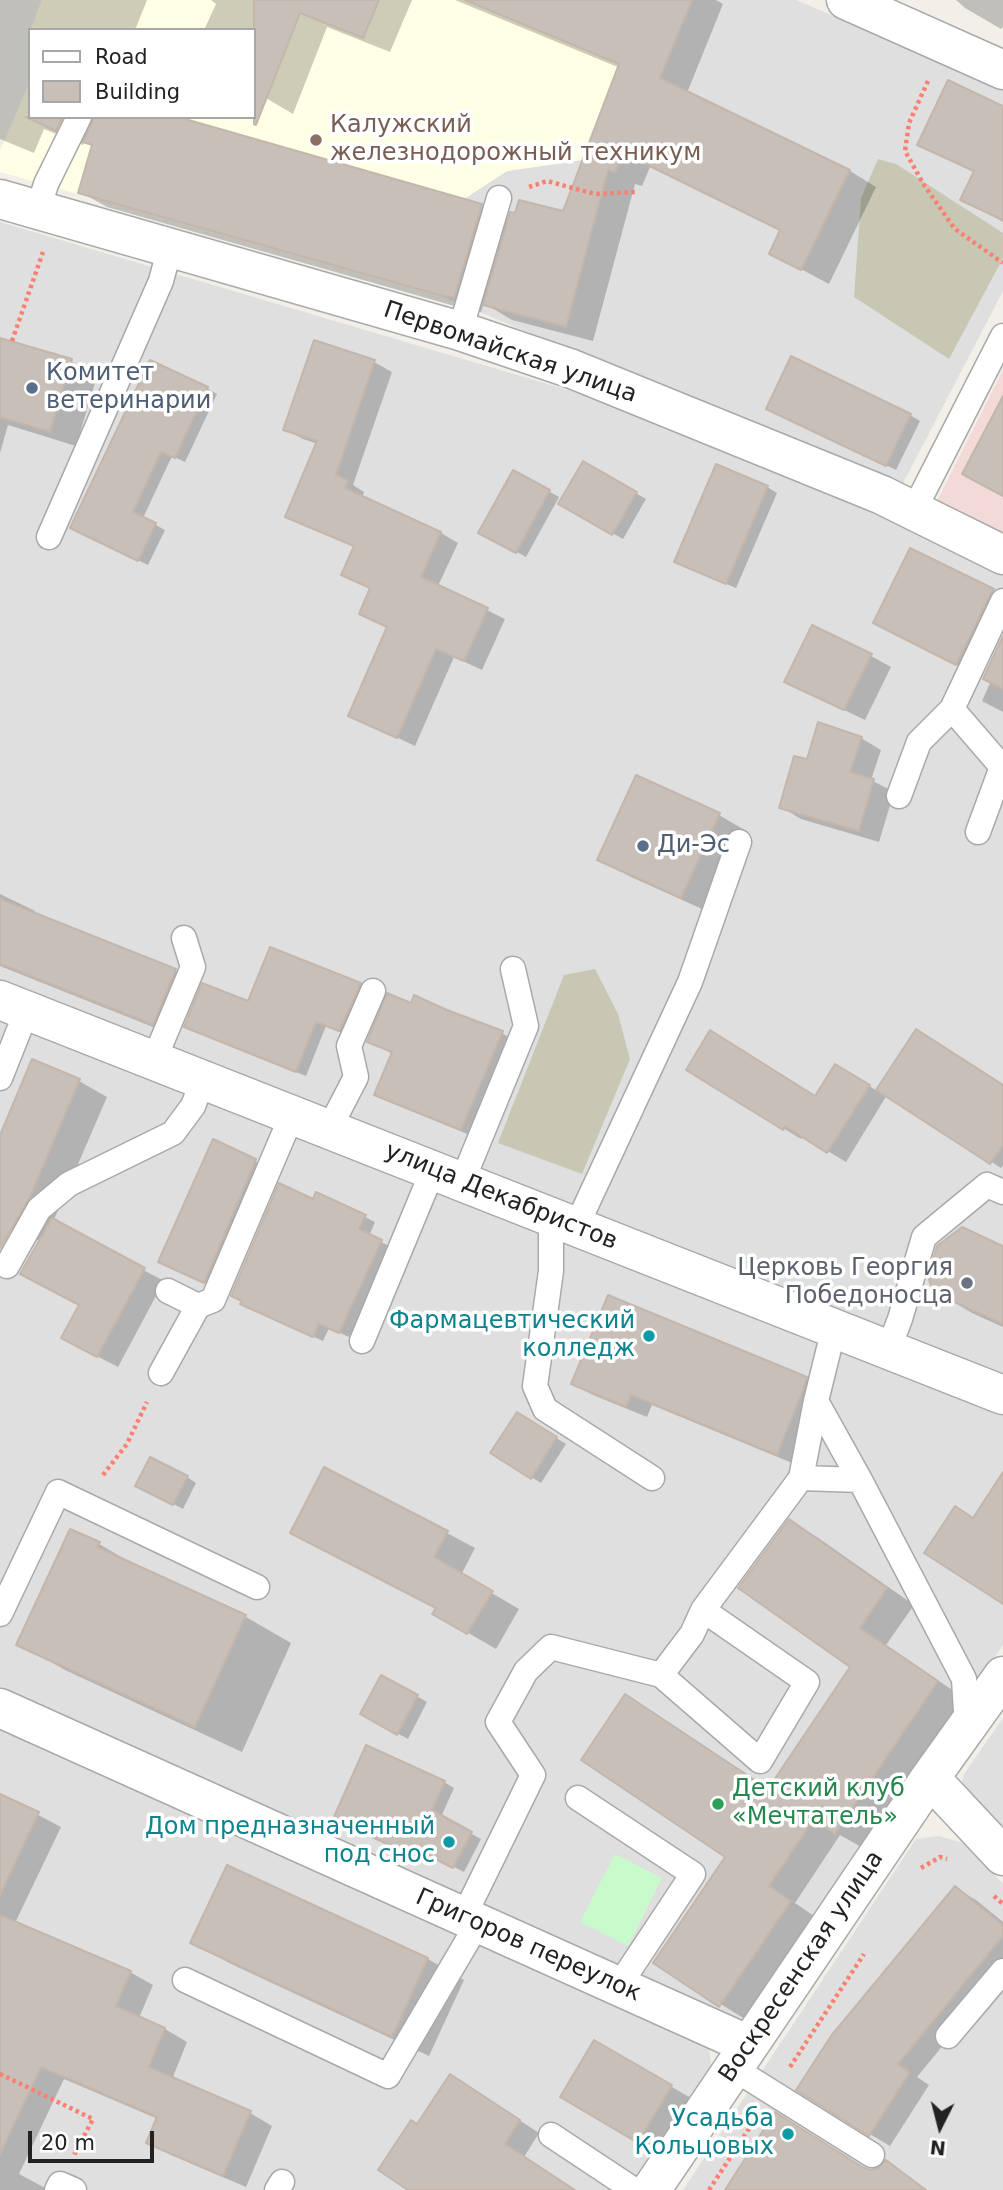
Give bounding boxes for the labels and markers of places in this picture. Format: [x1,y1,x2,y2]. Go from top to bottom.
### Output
place label: Калужский железнодорожный техникум [330,112,701,168]
marker: Калужский железнодорожный техникум [308,132,324,148]
place label: Комитет ветеринарии [46,360,211,416]
marker: Комитет ветеринарии [24,380,40,396]
place label: Ди-Эс [657,832,730,860]
marker: Ди-Эс [635,838,651,854]
place label: Церковь Георгия Победоносца [737,1255,953,1311]
marker: Церковь Георгия Победоносца [959,1275,975,1291]
place label: Фармацевтический колледж [389,1308,635,1364]
marker: Фармацевтический колледж [641,1328,657,1344]
place label: Детский клуб «Мечтатель» [732,1776,905,1832]
marker: Детский клуб «Мечтатель» [710,1796,726,1812]
place label: Дом предназначенный под снос [145,1814,435,1870]
marker: Дом предназначенный под снос [441,1834,457,1850]
place label: Усадьба Кольцовых [634,2106,774,2162]
marker: Усадьба Кольцовых [780,2126,796,2142]

